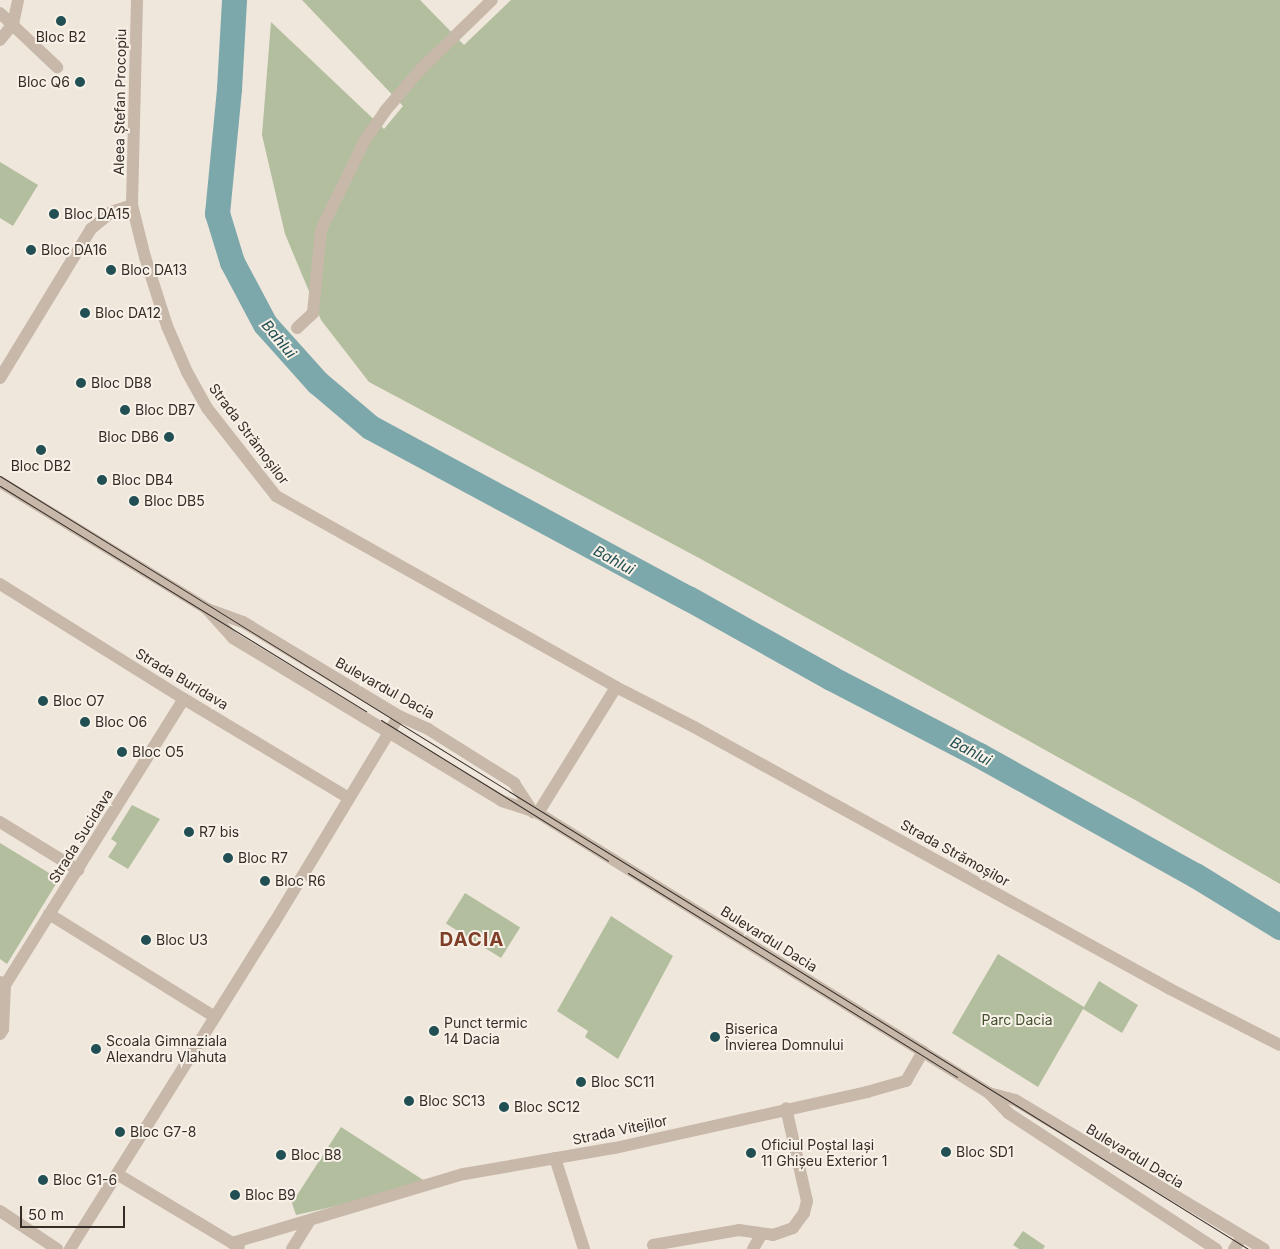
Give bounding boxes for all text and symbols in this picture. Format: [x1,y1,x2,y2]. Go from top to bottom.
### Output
marker: Bloc B2 [55,15,67,27]
street label: Aleea Ștefan Procopiu [110,28,130,176]
place label: Bloc B2 [36,29,86,45]
place label: Bloc Q6 [18,74,70,90]
marker: Bloc Q6 [74,76,86,88]
place label: Bloc DA15 [64,206,130,222]
marker: Bloc DA15 [48,208,60,220]
place label: Bloc DA16 [41,242,107,258]
marker: Bloc DA16 [25,244,37,256]
place label: Bloc DA13 [121,262,187,278]
marker: Bloc DA13 [105,264,117,276]
place label: Bloc DA12 [95,305,161,321]
marker: Bloc DA12 [79,307,91,319]
water label: Bahlui [258,316,300,362]
place label: Bloc DB8 [91,375,152,391]
marker: Bloc DB8 [75,377,87,389]
street label: Strada Strămoșilor [206,380,292,488]
place label: Bloc DB7 [135,402,195,418]
marker: Bloc DB7 [119,404,131,416]
place label: Bloc DB6 [98,429,159,445]
marker: Bloc DB6 [163,431,175,443]
marker: Bloc DB2 [35,444,47,456]
place label: Bloc DB2 [11,458,71,474]
place label: Bloc DB4 [112,472,173,488]
marker: Bloc DB4 [96,474,108,486]
place label: Bloc DB5 [144,493,205,509]
marker: Bloc DB5 [128,495,140,507]
water label: Bahlui [590,541,638,579]
street label: Strada Buridava [133,645,231,713]
street label: Bulevardul Dacia [332,654,438,722]
place label: Bloc O7 [53,693,105,709]
marker: Bloc O7 [37,695,49,707]
place label: Bloc O6 [95,714,147,730]
marker: Bloc O6 [79,716,91,728]
water label: Bahlui [947,733,995,769]
place label: Bloc O5 [132,744,184,760]
marker: Bloc O5 [116,746,128,758]
street label: Strada Sucidava [45,786,117,886]
street label: Strada Strămoșilor [897,816,1013,890]
place label: R7 bis [199,824,239,840]
marker: R7 bis [183,826,195,838]
place label: Bloc R7 [238,850,288,866]
marker: Bloc R7 [222,852,234,864]
place label: Bloc R6 [275,873,326,889]
marker: Bloc R6 [259,875,271,887]
street label: Bulevardul Dacia [718,903,820,975]
district label: DACIA [439,929,505,951]
place label: Bloc U3 [156,932,208,948]
marker: Bloc U3 [140,934,152,946]
park label: Parc Dacia [982,1012,1052,1028]
place label: Punct termic 14 Dacia [444,1015,528,1048]
place label: Biserica Învierea Domnului [725,1021,844,1054]
marker: Punct termic 14 Dacia [428,1025,440,1037]
marker: Biserica Învierea Domnului [709,1031,721,1043]
place label: Scoala Gimnaziala Alexandru Vlahuta [106,1033,227,1066]
marker: Scoala Gimnaziala Alexandru Vlahuta [90,1043,102,1055]
place label: Bloc SC11 [591,1074,654,1090]
marker: Bloc SC11 [575,1076,587,1088]
place label: Bloc SC13 [419,1093,485,1109]
marker: Bloc SC13 [403,1095,415,1107]
place label: Bloc SC12 [514,1099,580,1115]
marker: Bloc SC12 [498,1101,510,1113]
street label: Strada Vitejilor [571,1112,669,1148]
street label: Bulevardul Dacia [1083,1120,1187,1192]
place label: Bloc G7-8 [130,1124,196,1140]
marker: Bloc G7-8 [114,1126,126,1138]
place label: Oficiul Poștal Iași 11 Ghișeu Exterior 1 [761,1137,887,1170]
place label: Bloc SD1 [956,1144,1014,1160]
marker: Bloc SD1 [940,1146,952,1158]
place label: Bloc B8 [291,1147,342,1163]
marker: Oficiul Poștal Iași 11 Ghișeu Exterior 1 [745,1147,757,1159]
marker: Bloc B8 [275,1149,287,1161]
place label: Bloc G1-6 [53,1172,117,1188]
marker: Bloc G1-6 [37,1174,49,1186]
place label: Bloc B9 [245,1187,296,1203]
marker: Bloc B9 [229,1189,241,1201]
scale bar [22,1196,128,1228]
text: 50 m [28,1205,64,1224]

